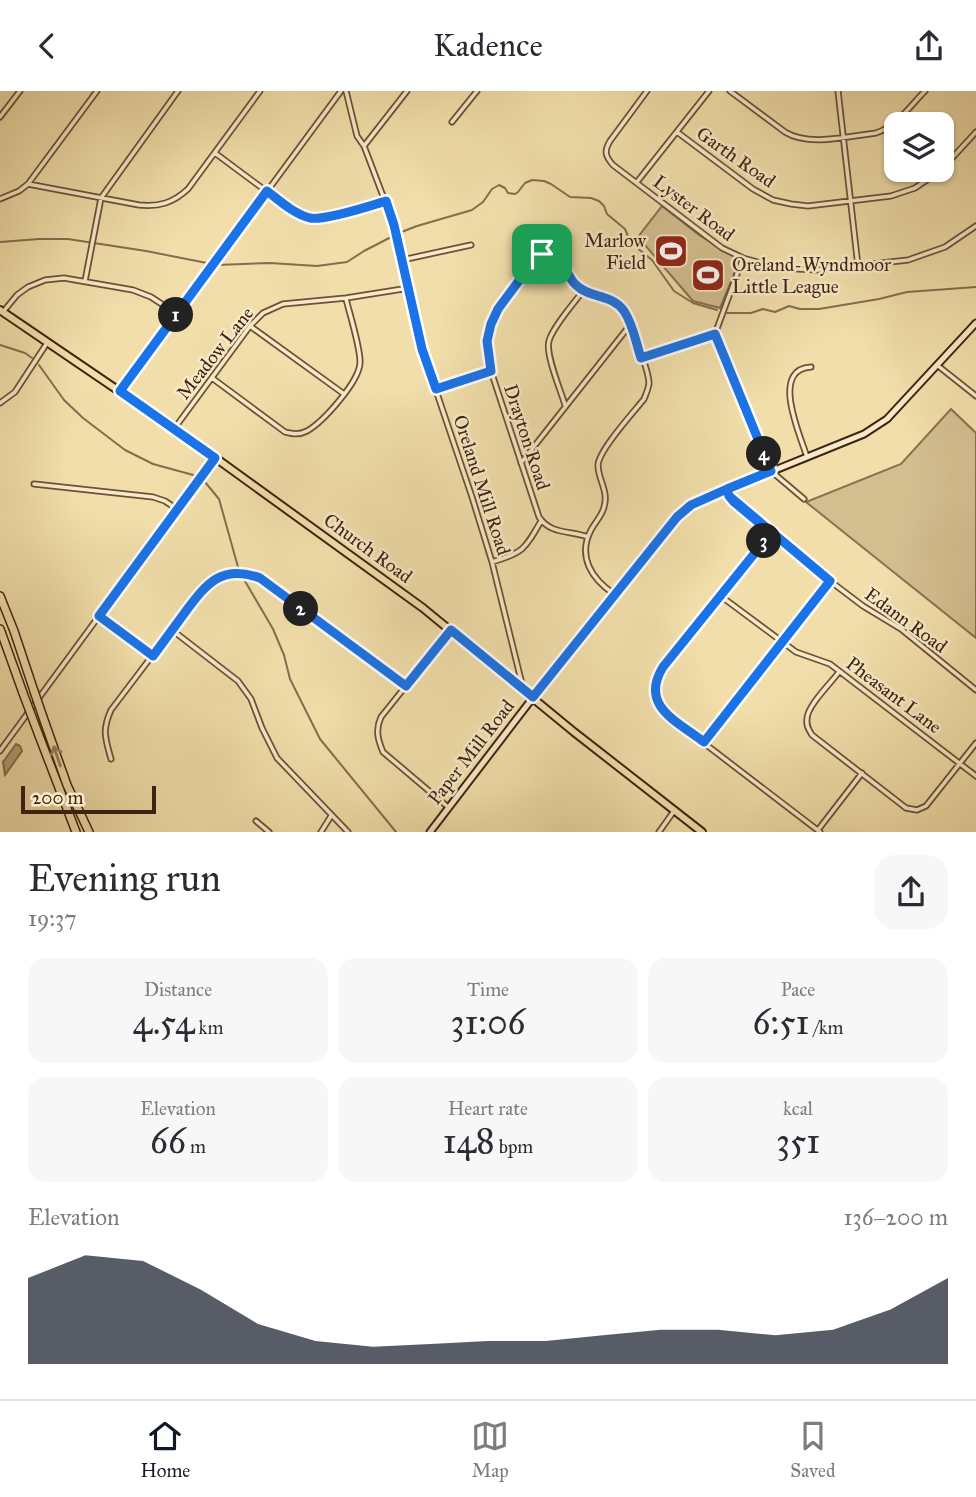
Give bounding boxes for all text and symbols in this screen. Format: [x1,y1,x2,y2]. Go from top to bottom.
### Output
text: Kadence [433,26,543,65]
icon: back [28,27,66,65]
icon: share [910,27,948,65]
map controls [884,112,954,182]
button: layers [884,112,954,182]
street label: Garth Road [692,122,780,193]
street label: Lyster Road [649,170,740,246]
pin [512,224,572,284]
place label: Marlow Field [584,229,647,274]
sports icon: Marlow Field [652,232,690,270]
icon: arrive [523,235,561,273]
place label: Oreland-Wyndmoor Little League [732,253,892,299]
sports icon: Oreland-Wyndmoor Little League [689,256,727,294]
pin: 1 [158,297,194,333]
street label: Meadow Lane [172,302,258,404]
text: 1 [172,303,179,326]
street label: Drayton Road [499,381,555,493]
street label: Oreland Mill Road [448,412,516,558]
pin: 4 [746,437,782,471]
text: 4 [758,442,769,465]
street label: Church Road [319,508,417,588]
pin: 3 [746,524,782,559]
text: 3 [760,529,767,552]
street label: Edann Road [860,582,952,658]
pin: 2 [284,591,318,627]
text: 2 [296,597,305,620]
street label: Pheasant Lane [842,652,946,738]
street label: Paper Mill Road [423,695,519,809]
one-way arrow [50,745,62,767]
scale bar [21,783,156,815]
text: 200 m [32,786,84,809]
text: Evening run [28,855,221,901]
button: share [874,855,948,929]
text: 19:37 [28,904,77,932]
text: Distance [144,978,212,1001]
text: Time [467,978,509,1001]
text: Pace [781,978,815,1001]
text: 4.54 [133,1001,195,1044]
text: 31:06 [451,1001,525,1044]
text: 6:51 [753,1001,809,1044]
text: km [195,1016,223,1039]
text: /km [809,1016,843,1039]
text: Elevation [140,1097,216,1120]
text: Heart rate [448,1097,528,1120]
text: kcal [783,1097,813,1120]
text: 66 [150,1120,186,1163]
text: 148 [443,1120,495,1163]
text: 351 [776,1120,820,1163]
text: m [186,1135,206,1158]
text: bpm [495,1135,533,1158]
text: Elevation [28,1203,119,1231]
text: 136–200 m [843,1203,948,1231]
tab: Home [141,1417,190,1482]
tab: Map [471,1417,509,1482]
tab: Saved [790,1417,835,1482]

